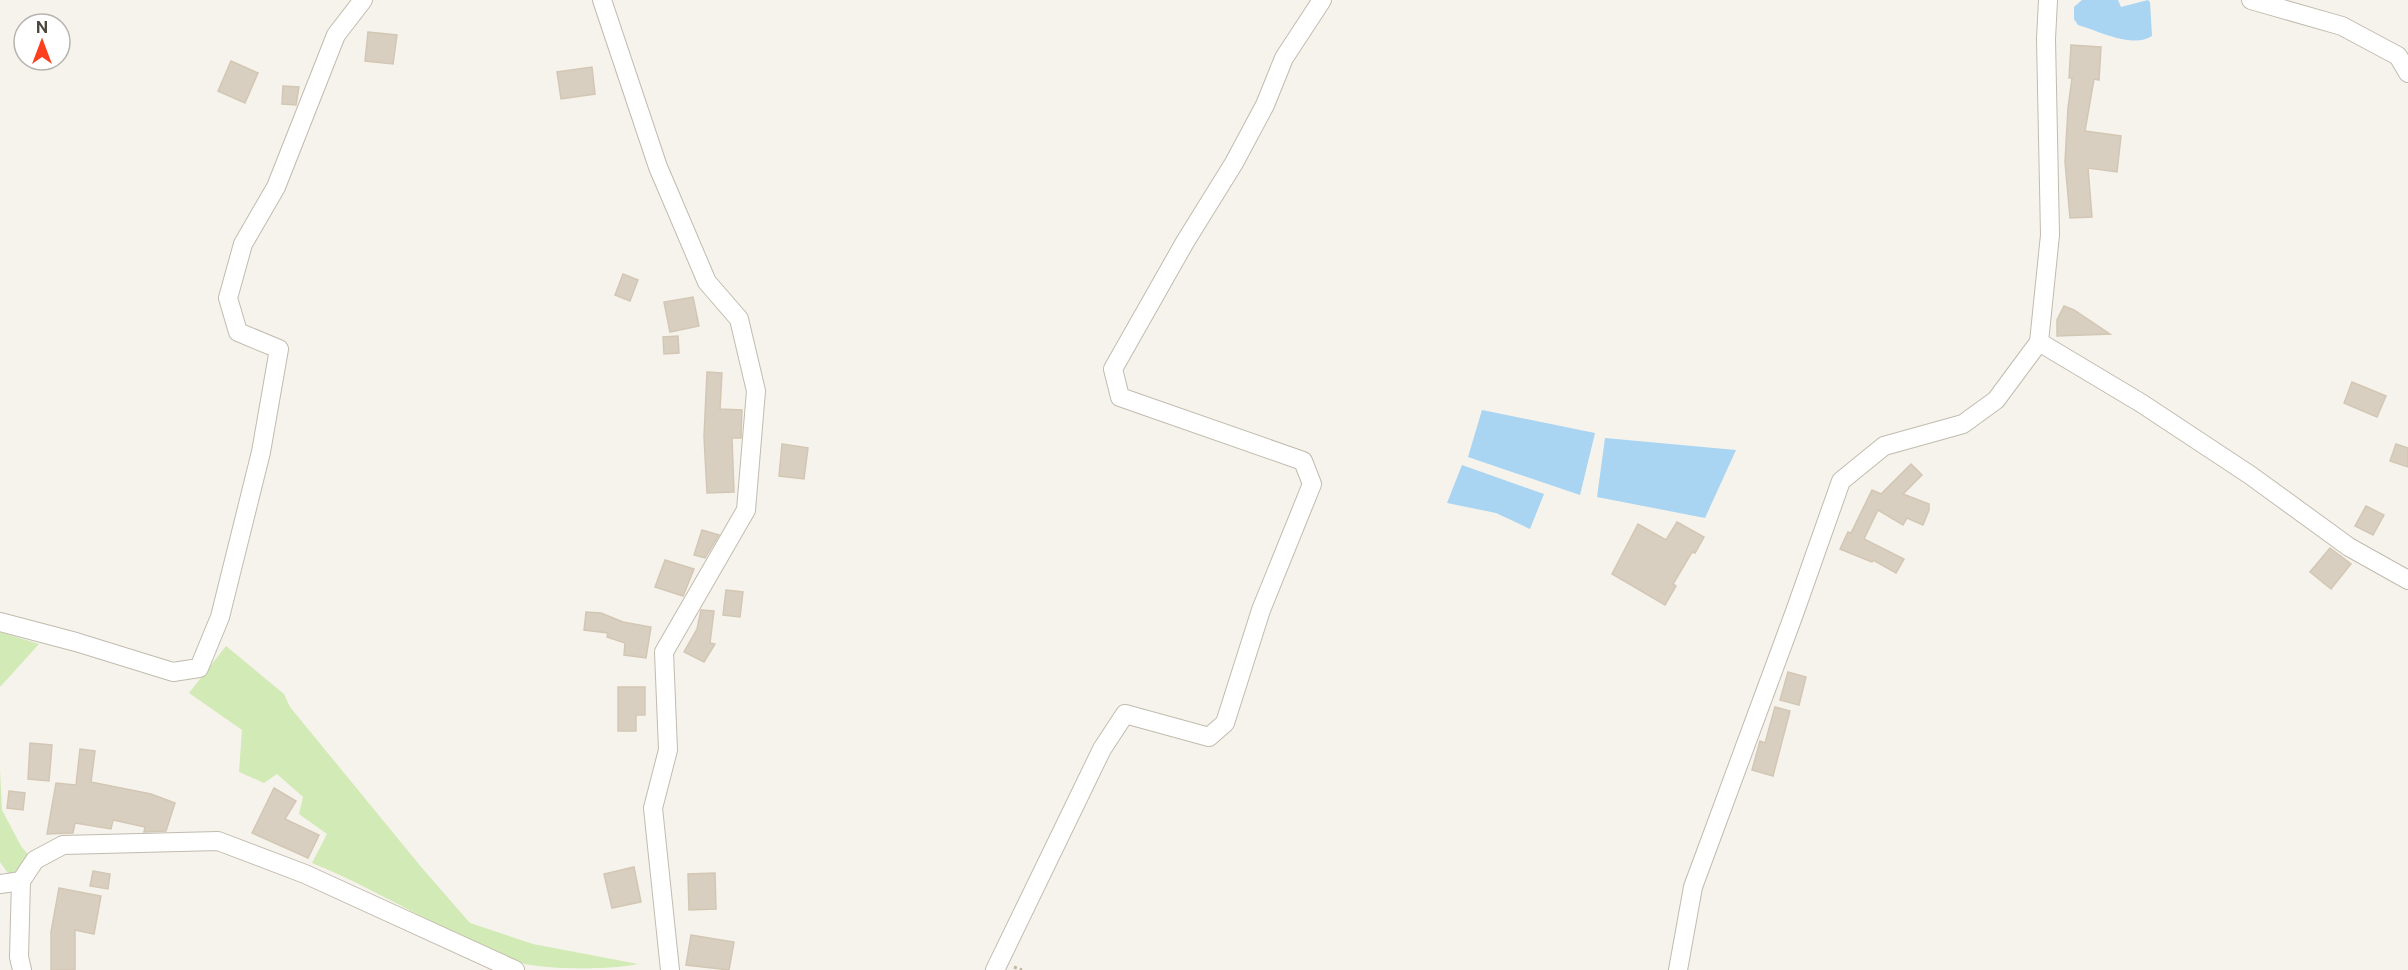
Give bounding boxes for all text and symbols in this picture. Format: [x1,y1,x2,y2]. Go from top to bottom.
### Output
north arrow [12,12,72,72]
text: N [36,18,48,37]

